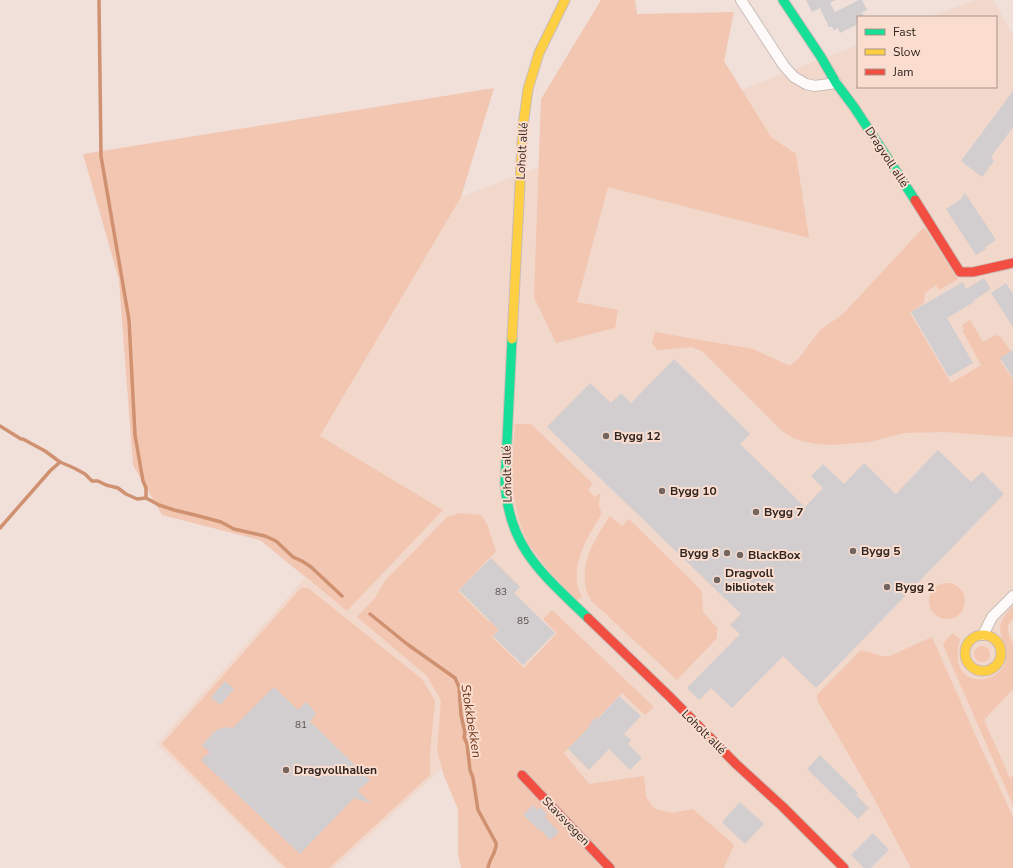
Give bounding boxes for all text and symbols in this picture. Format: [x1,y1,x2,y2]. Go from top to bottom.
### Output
legend [857,16,997,88]
text: Fast [893,24,916,40]
text: Slow [893,44,921,60]
text: Jam [892,64,914,80]
street label: Loholt allé [513,122,531,180]
street label: Dragvoll allé [861,124,913,190]
place label: Bygg 12 [614,428,661,444]
marker: Bygg 12 [601,431,611,441]
street label: Loholt allé [499,445,515,503]
place label: Bygg 10 [670,483,717,499]
marker: Bygg 10 [657,486,667,496]
place label: Bygg 7 [764,504,803,520]
marker: Bygg 7 [751,507,761,517]
place label: Bygg 5 [861,543,900,559]
place label: Bygg 8 [680,545,719,561]
marker: Bygg 5 [848,546,858,556]
place label: BlackBox [748,547,801,563]
marker: Bygg 8 [722,548,732,558]
marker: BlackBox [735,550,745,560]
place label: Dragvoll bibliotek [725,565,774,595]
marker: Dragvoll bibliotek [712,575,722,585]
place label: Bygg 2 [895,579,934,595]
marker: Bygg 2 [882,582,892,592]
house number: 83 [495,585,507,599]
house number: 85 [517,614,529,628]
water label: Stokkbekken [456,683,486,759]
street label: Loholt allé [678,706,730,758]
house number: 81 [295,718,307,732]
place label: Dragvollhallen [294,762,377,778]
marker: Dragvollhallen [281,765,291,775]
street label: Stavsvegen [539,793,593,849]

